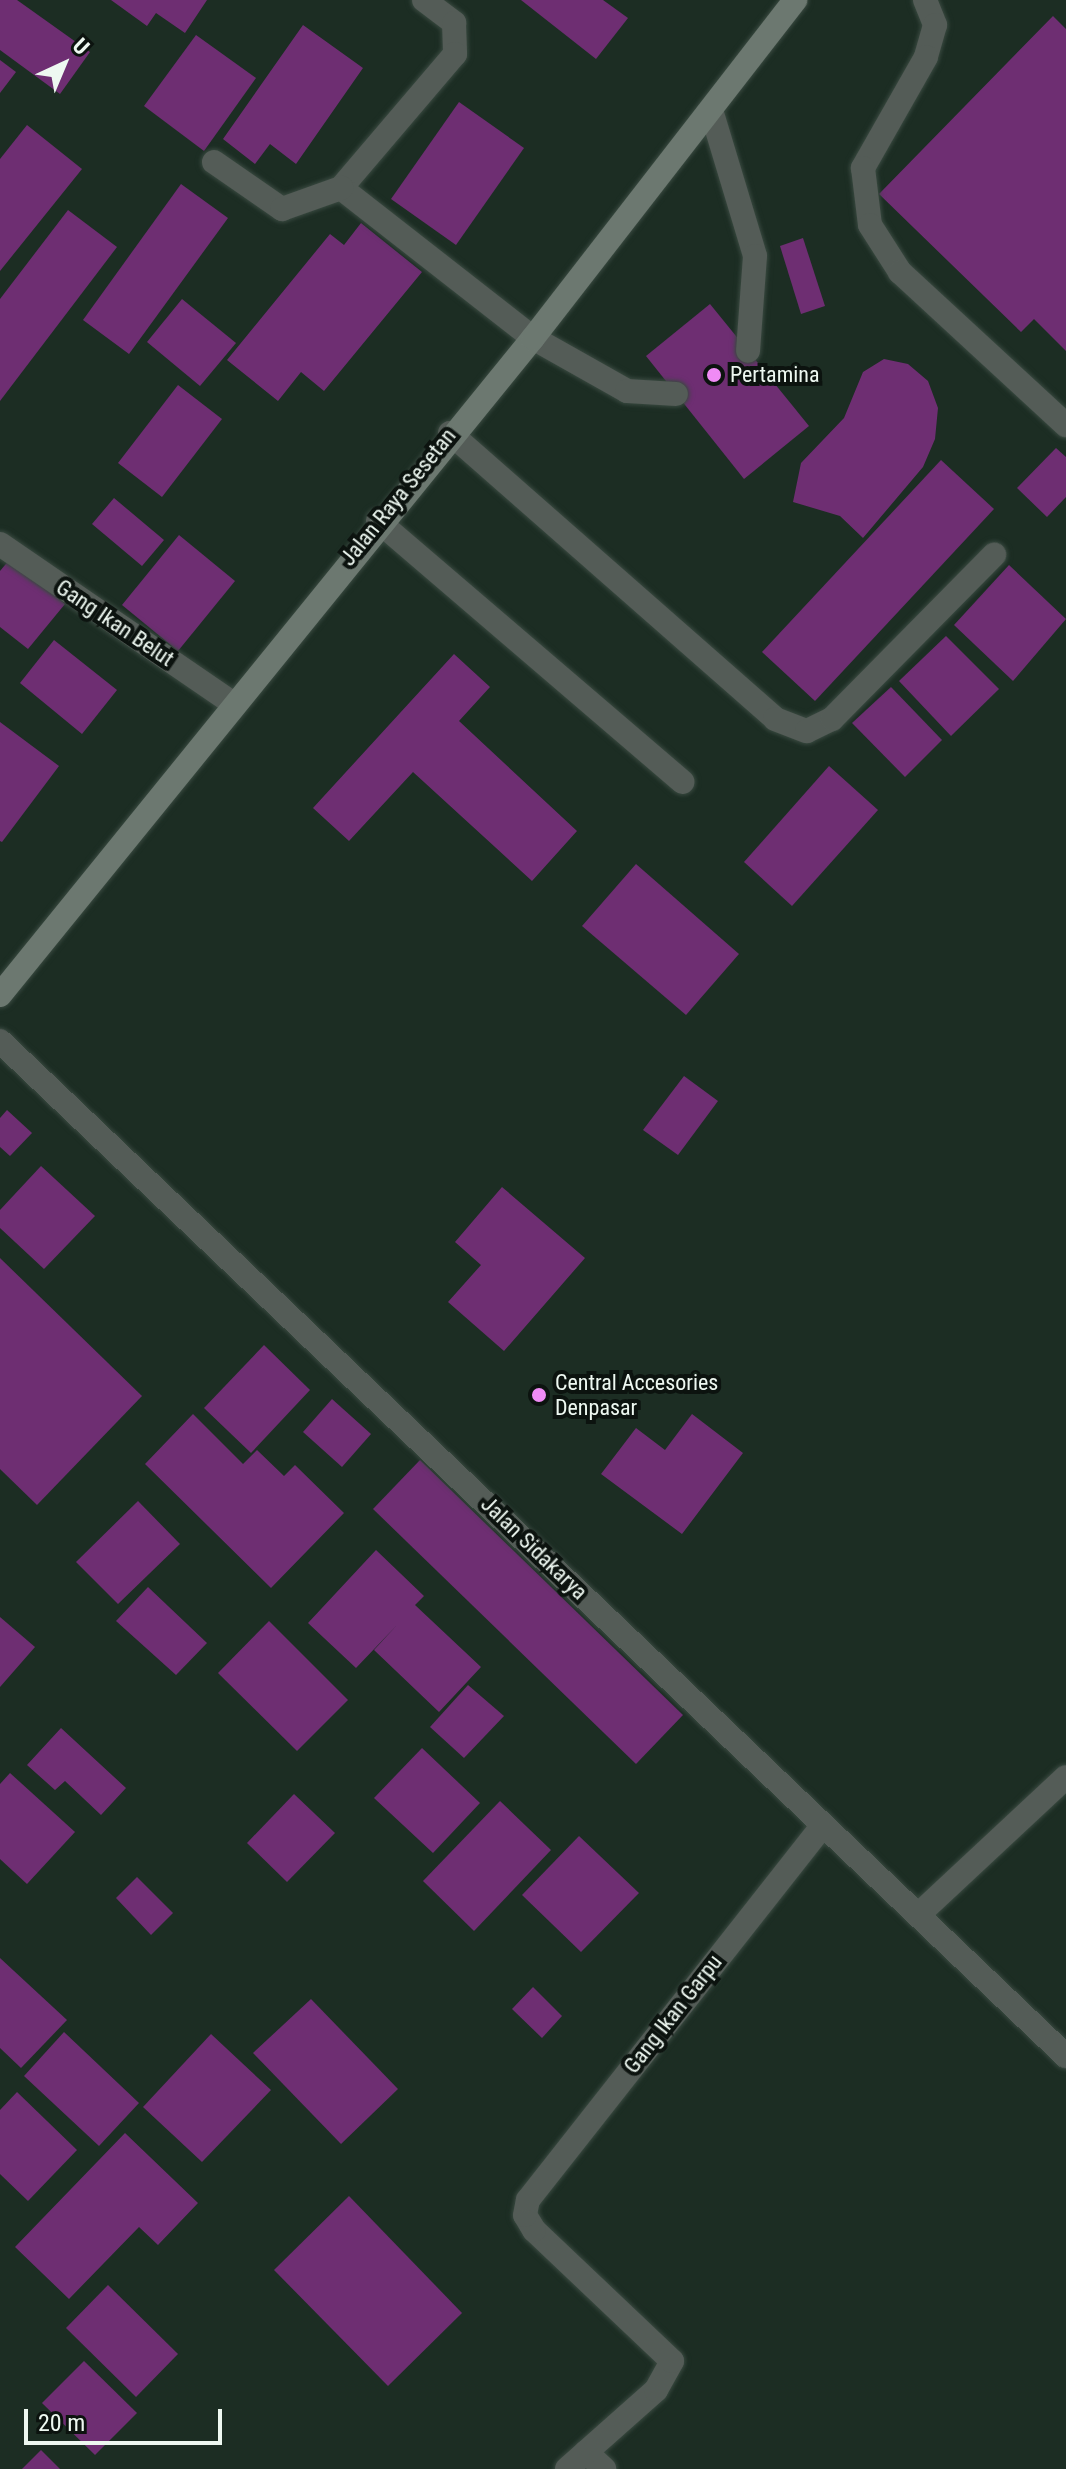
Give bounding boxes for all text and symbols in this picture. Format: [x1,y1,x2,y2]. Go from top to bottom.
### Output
north arrow [24,24,104,104]
text: U [68,33,94,60]
place label: Pertamina [730,362,819,388]
marker: Pertamina [705,366,723,384]
street label: Jalan Raya Sesetan [335,423,461,571]
street label: Gang Ikan Belut [51,574,179,672]
place label: Central Accesories Denpasar [555,1369,718,1420]
marker: Central Accesories Denpasar [530,1386,548,1404]
street label: Jalan Sidakarya [475,1491,593,1605]
street label: Gang Ikan Garpu [618,1949,728,2079]
scale bar [28,2393,226,2443]
text: 20 m [38,2409,85,2437]

